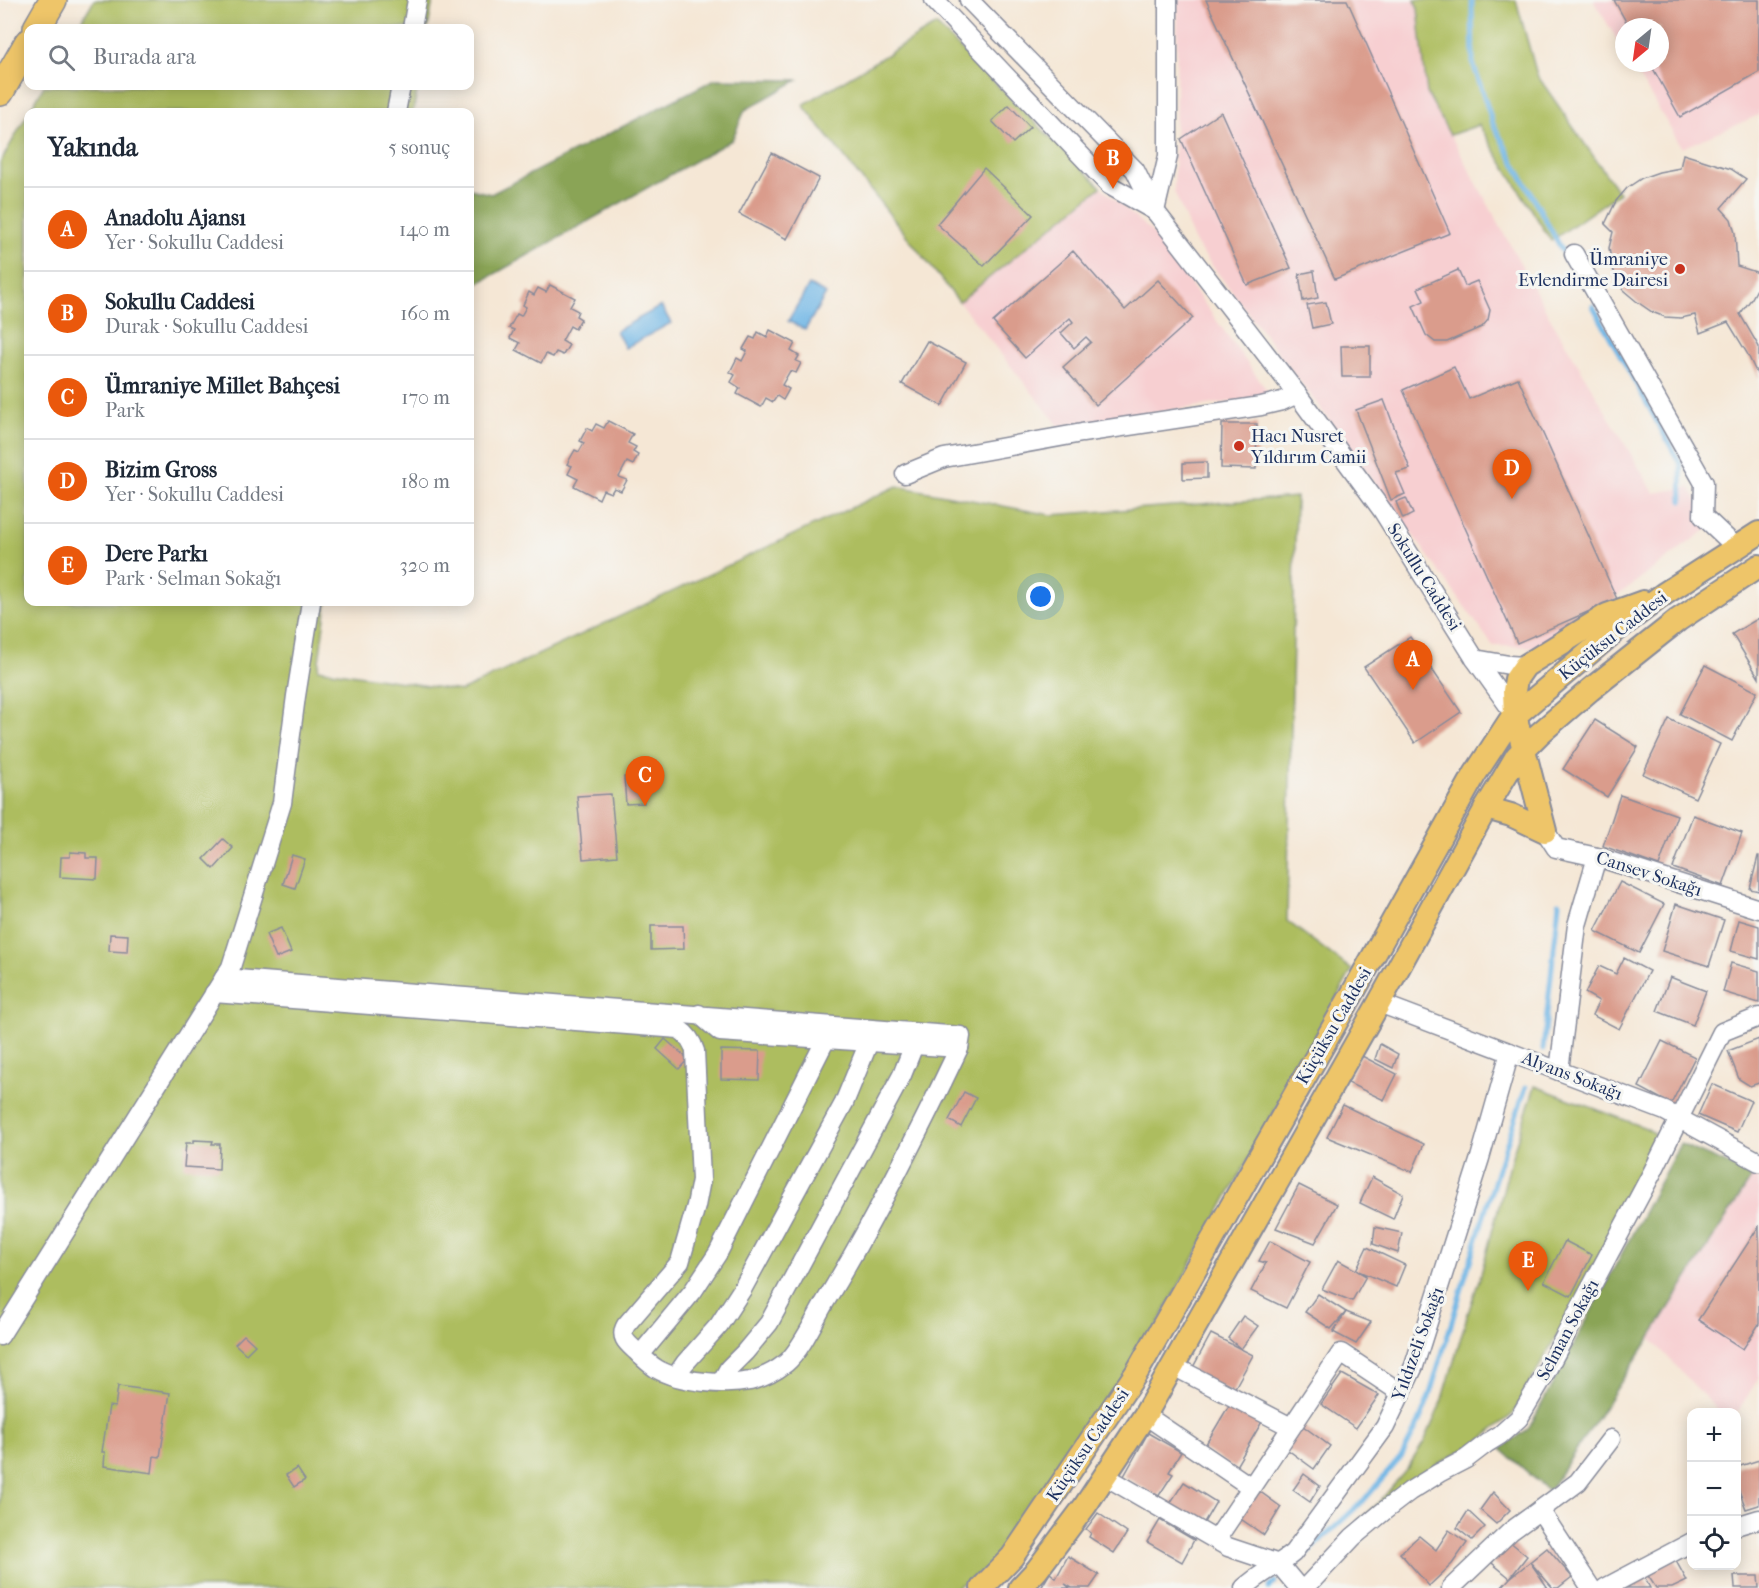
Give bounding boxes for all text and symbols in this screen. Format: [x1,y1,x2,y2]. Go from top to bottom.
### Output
north arrow [1615,18,1669,72]
search box [24,24,474,90]
icon: search [45,41,78,74]
text: Burada ara [93,44,196,70]
text: Yakında [48,132,138,163]
text: 5 sonuç [388,136,450,159]
pin: B [1094,140,1132,189]
text: Anadolu Ajansı [105,205,246,231]
text: A [61,218,74,241]
text: 140 m [399,218,450,241]
text: Yer · Sokullu Caddesi [105,231,284,254]
place label: Ümraniye Evlendirme Dairesi [1518,248,1669,291]
marker: Ümraniye Evlendirme Dairesi [1673,262,1687,276]
text: Sokullu Caddesi [105,289,255,315]
text: B [61,302,74,325]
text: 160 m [400,302,450,325]
text: Durak · Sokullu Caddesi [105,315,308,338]
text: Ümraniye Millet Bahçesi [105,373,340,399]
text: C [61,386,74,409]
text: 170 m [401,386,450,409]
text: Park [105,399,145,422]
place label: Hacı Nusret Yıldırım Camii [1250,426,1367,468]
marker: Hacı Nusret Yıldırım Camii [1232,439,1246,453]
pin: D [1492,450,1532,499]
text: Bizim Gross [105,457,217,483]
text: D [60,470,75,493]
text: 180 m [401,470,450,493]
text: Yer · Sokullu Caddesi [105,483,284,506]
street label: Sokullu Caddesi [1383,519,1466,635]
text: Dere Parkı [105,541,208,567]
text: E [61,554,74,577]
text: 320 m [400,554,450,577]
text: Park · Selman Sokağı [105,567,281,590]
your location [1026,582,1055,611]
street label: Küçüksu Caddesi [1555,587,1672,685]
pin: A [1394,640,1432,690]
pin: C [626,756,664,806]
street label: Cansev Sokağı [1593,847,1705,901]
street label: Küçüksu Caddesi [1292,963,1376,1088]
street label: Alyans Sokağı [1518,1047,1626,1105]
pin: E [1508,1242,1547,1291]
street label: Selman Sokağı [1533,1275,1604,1384]
street label: Yıldızeli Sokağı [1387,1284,1448,1405]
street label: Küçüksu Caddesi [1042,1384,1134,1506]
map controls [1687,1408,1741,1570]
button: + [1687,1408,1741,1462]
button: − [1687,1462,1741,1516]
button: locate [1687,1516,1741,1570]

